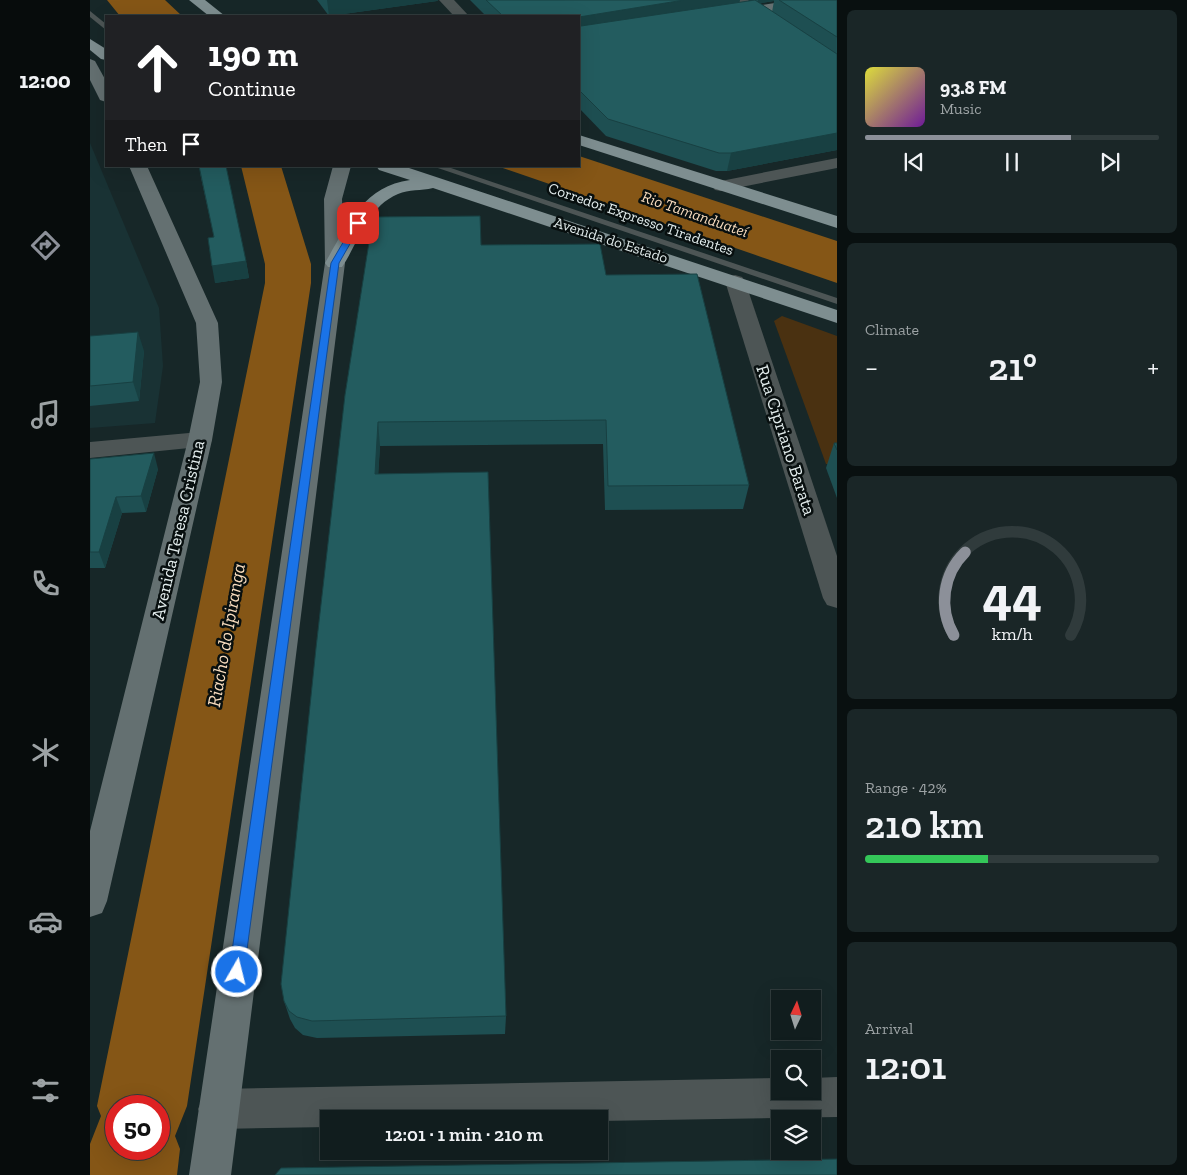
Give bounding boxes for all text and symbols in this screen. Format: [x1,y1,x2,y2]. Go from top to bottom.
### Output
text: 190 m [208,33,298,75]
icon: ahead [125,35,190,100]
text: 12:00 [19,67,71,94]
text: Continue [208,75,296,102]
text: 93.8 FM [940,76,1006,99]
text: Music [940,99,982,118]
icon: arrive [177,130,205,158]
text: Then [125,133,167,156]
icon: previous [900,148,928,176]
icon: pause [998,148,1026,176]
icon: next [1096,148,1124,176]
street label: Corredor Expresso Tiradentes [546,179,736,259]
water label: Rio Tamanduateí [639,187,752,241]
pin [337,202,379,244]
icon: arrive [344,209,372,237]
street label: Avenida do Estado [552,213,670,267]
icon: directions [28,228,63,263]
text: Climate [865,320,919,339]
text: 21° [988,344,1037,390]
text: − [865,351,878,384]
text: + [1147,351,1159,384]
street label: Rua Cipriano Barata [751,362,821,518]
icon: music [28,397,63,432]
street label: Avenida Teresa Cristina [147,438,209,622]
water label: Riacho do Ipiranga [202,561,250,709]
text: 44 [982,565,1042,627]
icon: phone [28,566,63,601]
text: km/h [992,623,1032,645]
icon: climate [28,735,63,770]
text: Range · 42% [865,778,947,797]
text: 210 km [865,802,983,848]
icon: car [28,904,63,939]
position arrow [210,945,262,997]
north arrow [771,990,821,1040]
map controls [771,990,821,1160]
text: Arrival [865,1019,913,1038]
text: 12:01 [865,1043,946,1089]
button: search [771,1050,821,1100]
icon: filters [28,1073,63,1108]
speed limit sign: 50 [105,1095,170,1160]
button: layers [771,1110,821,1160]
text: 12:01 · 1 min · 210 m [385,1123,543,1146]

